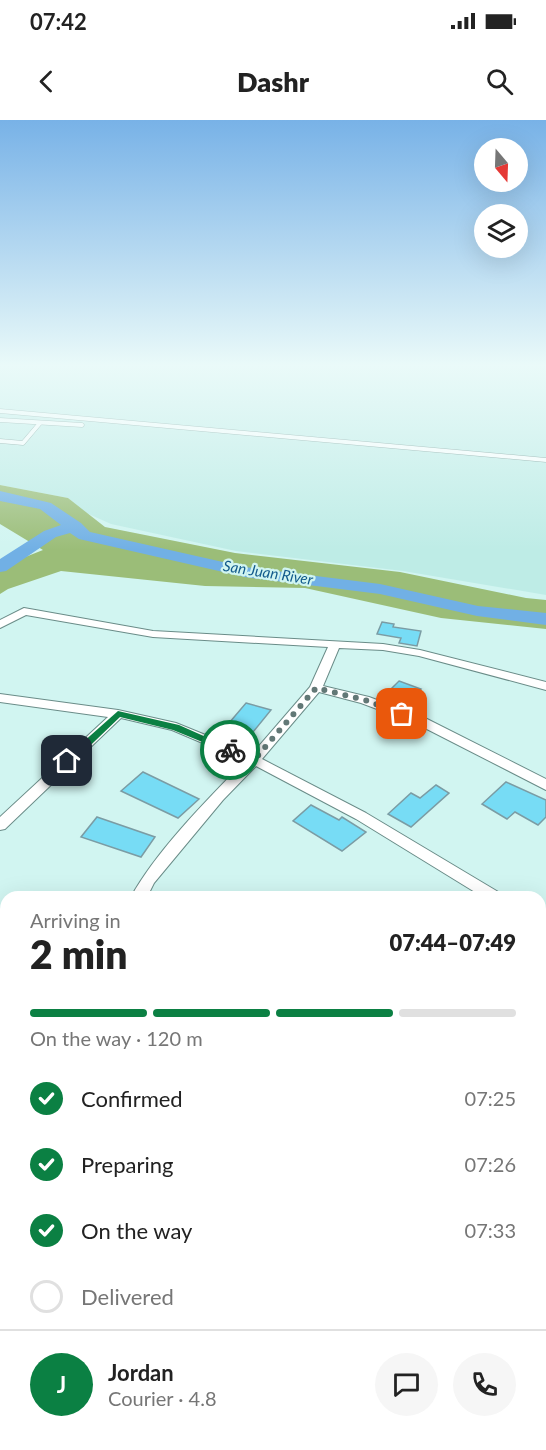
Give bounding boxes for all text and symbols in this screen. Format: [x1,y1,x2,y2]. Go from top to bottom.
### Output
text: 07:42 [30,8,87,35]
icon: back [30,65,63,98]
text: Dashr [237,65,309,98]
icon: search [483,65,516,98]
north arrow [474,138,528,192]
map controls [474,138,528,258]
button: layers [474,204,528,258]
water label: San Juan River [222,556,315,588]
pin [376,688,427,739]
icon: bag [385,697,418,730]
courier [200,720,260,780]
icon: bike [214,734,247,767]
pin [41,735,92,786]
icon: home [50,744,83,777]
text: Arriving in [30,908,121,932]
text: 07:44–07:49 [390,929,516,956]
text: 2 min [30,931,127,977]
text: On the way · 120 m [30,1026,203,1050]
icon: check [30,1082,63,1115]
text: Confirmed [81,1085,183,1112]
text: 07:25 [465,1086,516,1110]
icon: check [30,1148,63,1181]
text: Preparing [81,1151,173,1178]
text: 07:26 [465,1152,516,1176]
icon: check [30,1214,63,1247]
text: On the way [81,1217,192,1244]
text: 07:33 [465,1218,516,1242]
text: Delivered [81,1283,174,1310]
button: chat [375,1353,438,1416]
button: phone [453,1353,516,1416]
text: Jordan [108,1359,174,1386]
text: J [57,1371,66,1398]
text: Courier · 4.8 [108,1386,217,1410]

